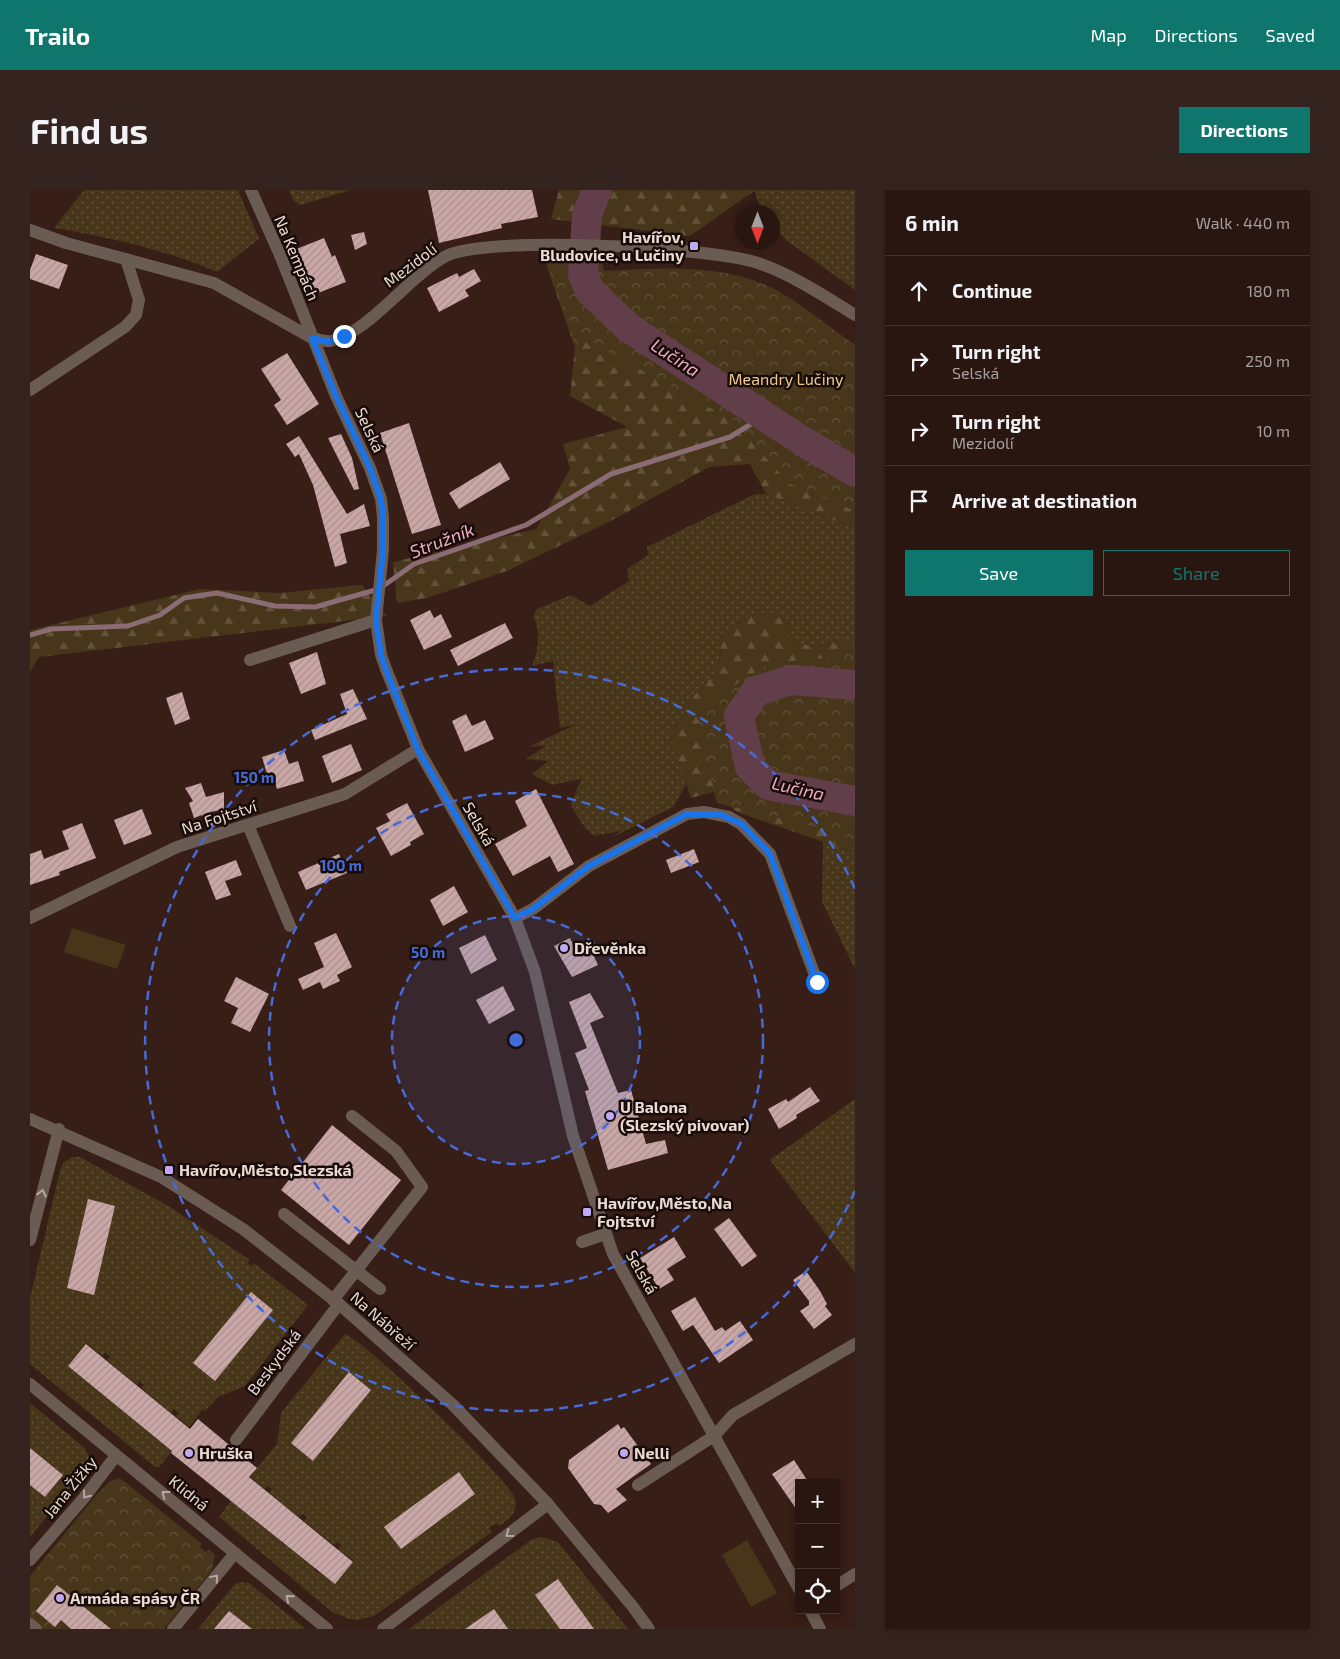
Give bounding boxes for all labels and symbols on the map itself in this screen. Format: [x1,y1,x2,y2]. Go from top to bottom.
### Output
north arrow [735,205,780,250]
street label: Na Kempách [271,212,324,303]
place label: Havířov, Bludovice, u Lučiny [540,227,684,265]
street label: Mezidolí [379,238,441,291]
marker: Havířov, Bludovice, u Lučiny [688,240,700,252]
route end [333,325,356,348]
water label: Lučina [647,333,704,381]
park label: Meandry Lučiny [729,369,844,388]
street label: Selská [352,404,389,455]
water label: Stružník [406,518,477,562]
text: 150 m [234,768,274,786]
water label: Lučina [770,771,827,805]
street label: Na Fojtství [179,795,260,839]
street label: Selská [459,798,500,849]
text: 100 m [320,856,362,874]
place label: Dřevěnka [574,938,646,957]
marker: Dřevěnka [558,942,570,954]
text: 50 m [411,943,445,961]
route start [806,971,829,994]
centre of rings [507,1031,525,1049]
place label: U Balona (Slezský pivovar) [620,1097,750,1135]
marker: U Balona (Slezský pivovar) [604,1110,616,1122]
place label: Havířov,Město,Slezská [179,1160,352,1179]
marker: Havířov,Město,Slezská [163,1164,175,1176]
one-way arrow [36,1188,47,1197]
place label: Havířov,Město,Na Fojtství [597,1193,732,1230]
marker: Havířov,Město,Na Fojtství [581,1206,593,1218]
street label: Selská [623,1246,662,1297]
street label: Na Nábřeží [347,1287,420,1355]
street label: Beskydská [243,1325,304,1398]
place label: Hruška [199,1443,253,1462]
place label: Nelli [634,1443,670,1462]
marker: Hruška [183,1447,195,1459]
marker: Nelli [618,1447,630,1459]
street label: Jana Žižky [39,1452,101,1521]
street label: Klidná [166,1471,213,1514]
one-way arrow [83,1489,91,1498]
one-way arrow [161,1491,171,1500]
one-way arrow [505,1528,515,1537]
one-way arrow [210,1575,218,1584]
place label: Armáda spásy ČR [70,1588,200,1608]
marker: Armáda spásy ČR [54,1592,66,1604]
one-way arrow [286,1595,295,1604]

